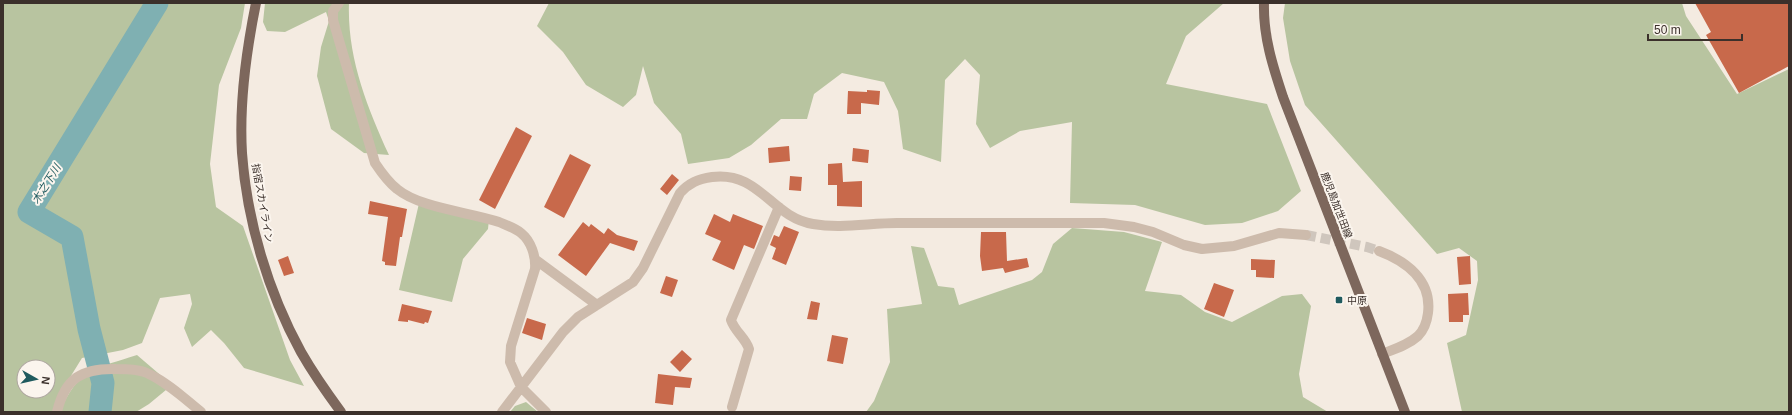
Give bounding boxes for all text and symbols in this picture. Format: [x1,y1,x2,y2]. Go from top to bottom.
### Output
scale bar [1648,16,1742,42]
text: 50 m [1654,23,1681,37]
water label: 木之下川 [29,161,63,206]
street label: 指宿スカイライン [250,163,275,243]
street label: 鹿児島加世田線 [1319,171,1354,240]
marker: 中原 [1334,295,1344,305]
place label: 中原 [1347,295,1367,306]
north arrow [16,359,56,399]
text: N [39,376,52,385]

